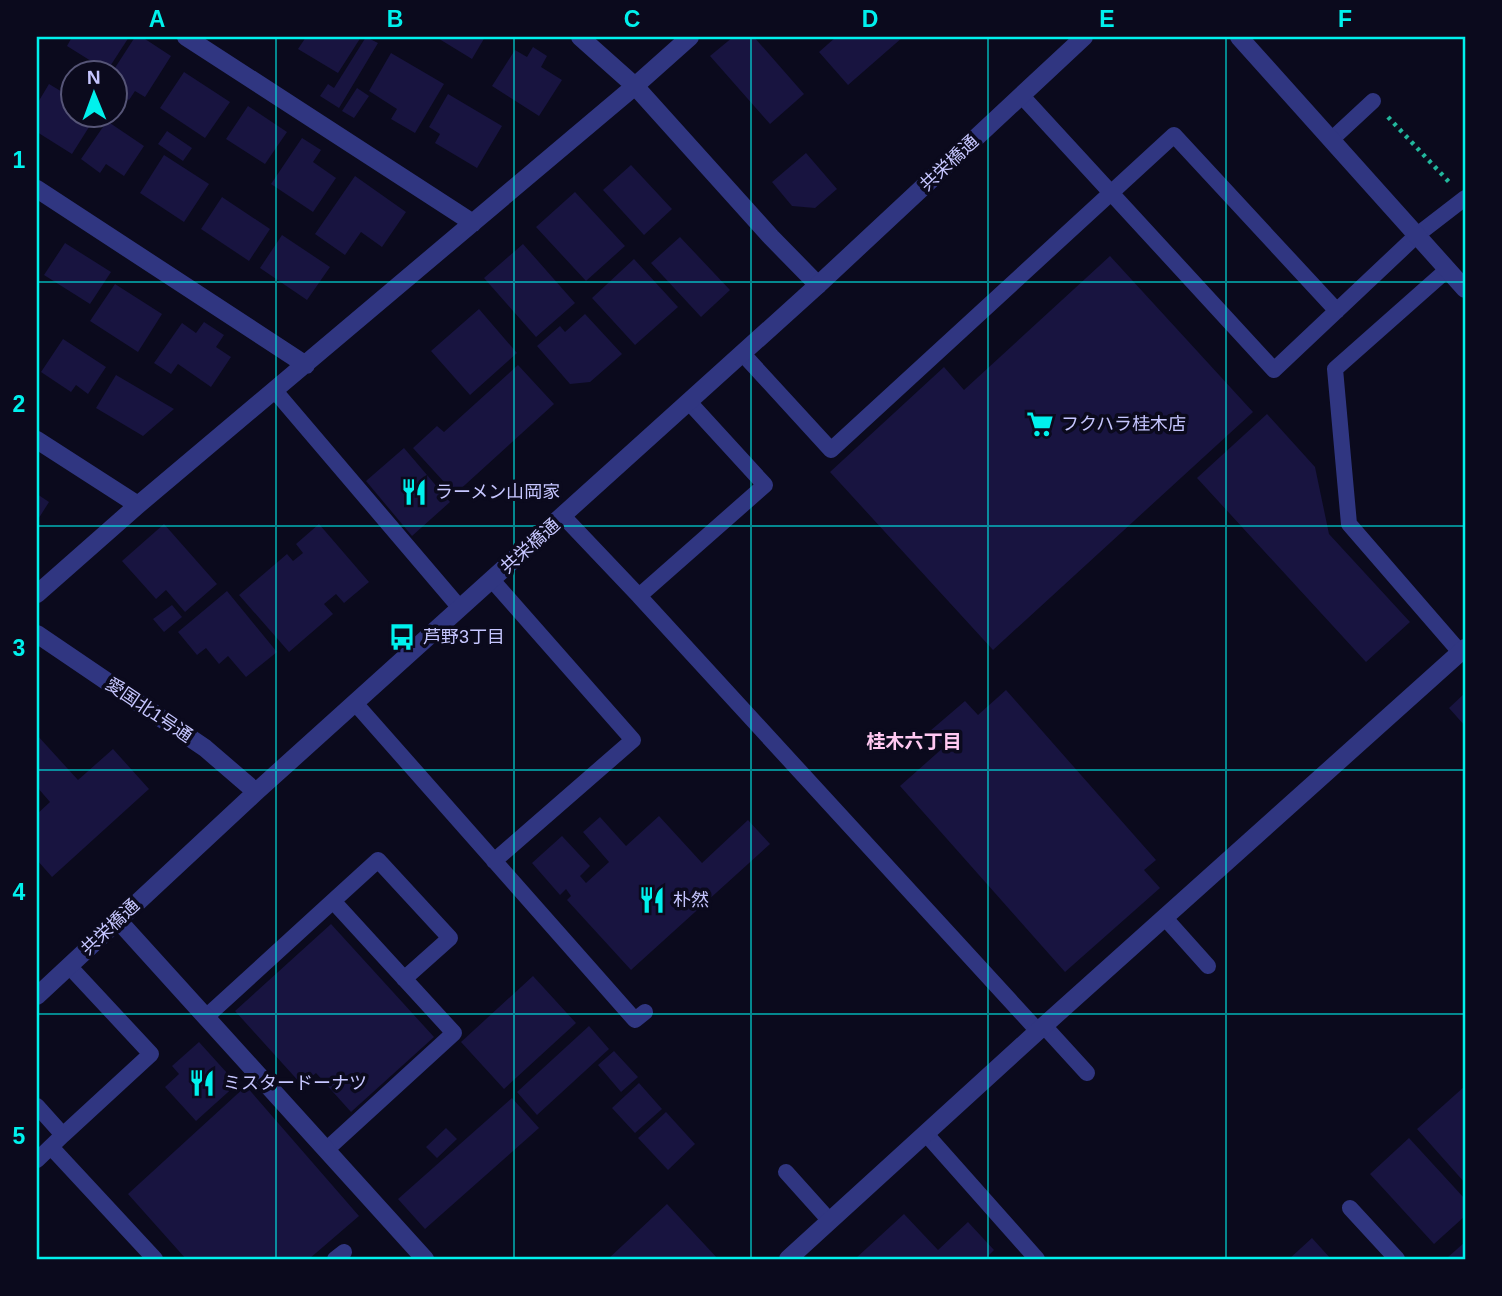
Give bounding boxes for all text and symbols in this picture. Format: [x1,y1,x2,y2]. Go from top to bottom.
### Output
text: A [149,6,165,32]
text: B [387,6,403,32]
text: C [624,6,640,32]
text: D [862,6,878,32]
text: E [1099,6,1115,32]
text: F [1338,6,1352,32]
north arrow [60,60,130,130]
text: N [87,67,101,88]
street label: 共栄橋通 [916,131,982,195]
text: 1 [13,147,26,173]
text: 2 [13,391,25,417]
supermarket icon: フクハラ桂木店 [1025,409,1055,439]
place label: フクハラ桂木店 [1061,414,1186,434]
restaurant icon: ラーメン山岡家 [399,477,429,507]
place label: ラーメン山岡家 [435,482,560,502]
street label: 共栄橋通 [497,514,563,578]
bus stop icon: 芦野3丁目 [387,622,417,652]
place label: 芦野3丁目 [423,627,505,647]
text: 3 [13,635,25,661]
street label: 愛国北1号通 [102,674,196,746]
district label: 桂木六丁目 [866,731,962,752]
text: 4 [13,879,26,905]
restaurant icon: 朴然 [637,885,667,915]
place label: 朴然 [673,890,709,910]
street label: 共栄橋通 [77,895,143,959]
restaurant icon: ミスタードーナツ [187,1068,217,1098]
place label: ミスタードーナツ [223,1073,367,1093]
text: 5 [13,1123,26,1149]

